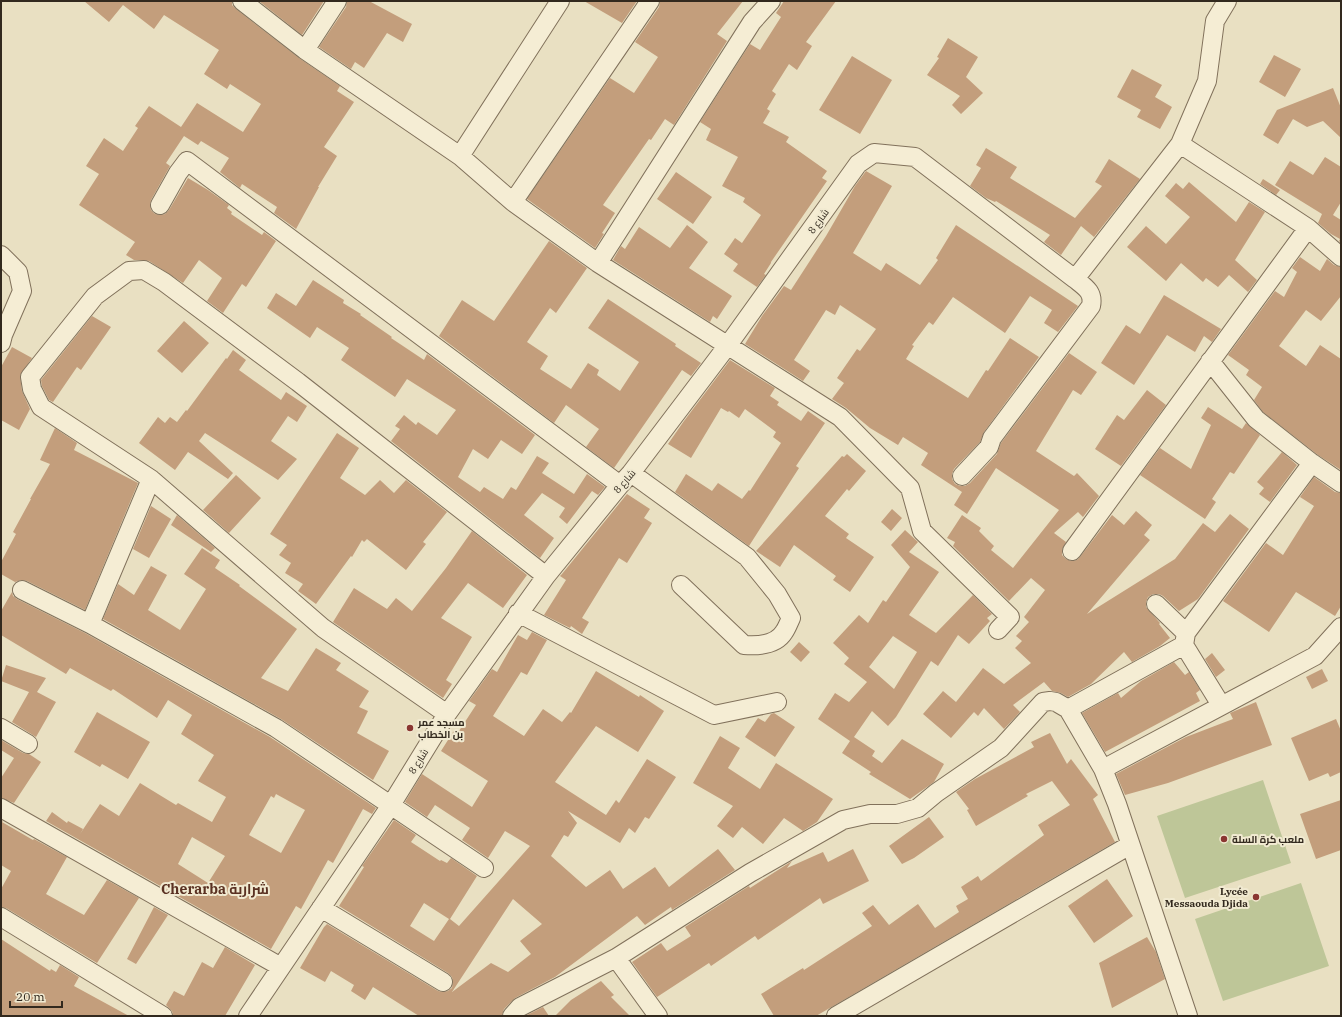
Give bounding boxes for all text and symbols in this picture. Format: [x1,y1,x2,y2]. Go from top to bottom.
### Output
street label: شارع 8 [805,206,832,236]
street label: شارع 8 [610,467,638,496]
place label: مسجد عمر بن الخطاب [417,716,465,741]
marker: مسجد عمر بن الخطاب [405,723,415,733]
street label: شارع 8 [406,746,431,776]
place label: ملعب كرة السلة [1232,833,1304,846]
marker: ملعب كرة السلة [1219,834,1229,844]
district label: Cherarba شراربة [161,880,269,898]
place label: Lycée Messaouda Djida [1165,885,1248,910]
marker: Lycée Messaouda Djida [1251,892,1261,902]
scale bar [10,983,62,1009]
text: 20 m [16,989,45,1004]

